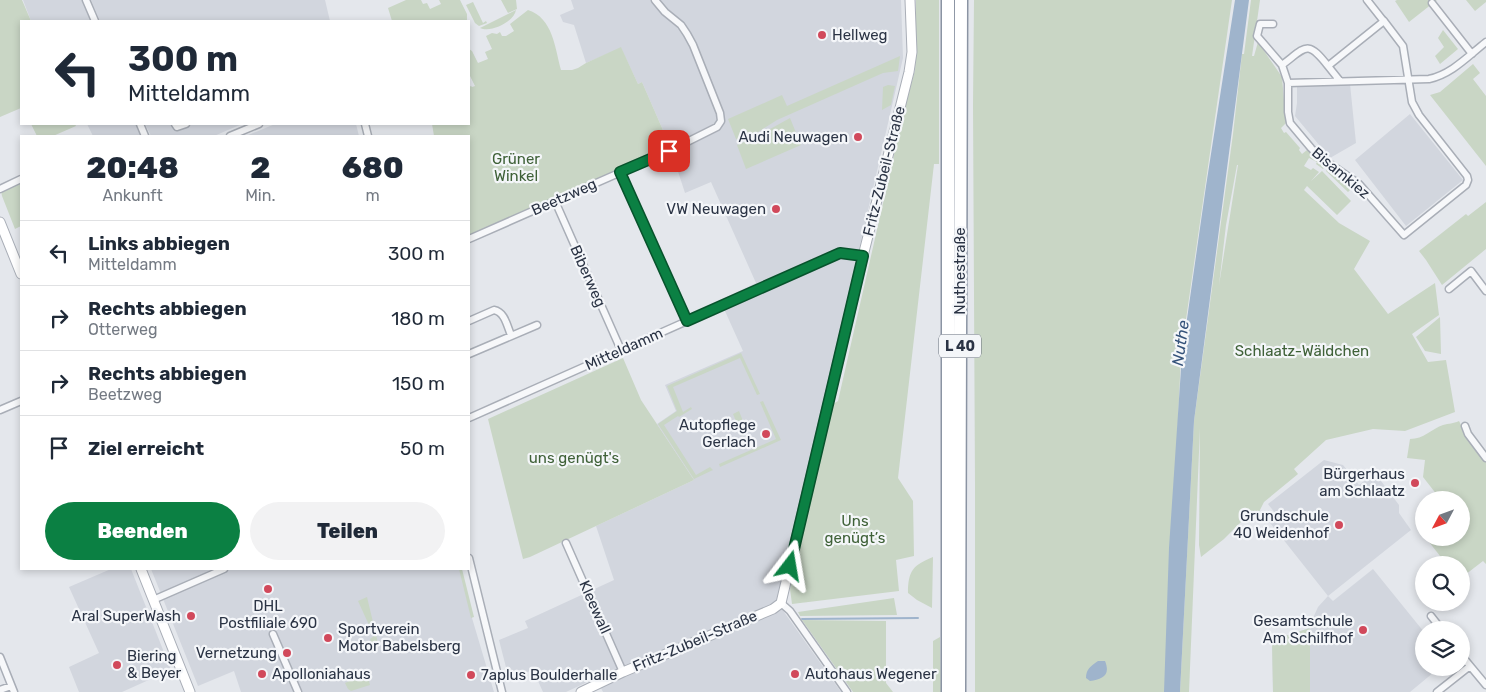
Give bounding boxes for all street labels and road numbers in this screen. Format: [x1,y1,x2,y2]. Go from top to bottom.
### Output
street label: Fritz-Zubeil-Straße [859,104,909,238]
street label: Bisamkiez [1308,144,1374,203]
street label: Beetzweg [529,175,599,219]
street label: Nuthestraße [951,227,969,315]
street label: Biberweg [566,242,610,310]
street label: Mitteldamm [582,324,666,374]
road number: L 40 [939,334,981,358]
street label: Kleewall [575,577,615,637]
street label: Fritz-Zubeil-Straße [630,607,760,675]

